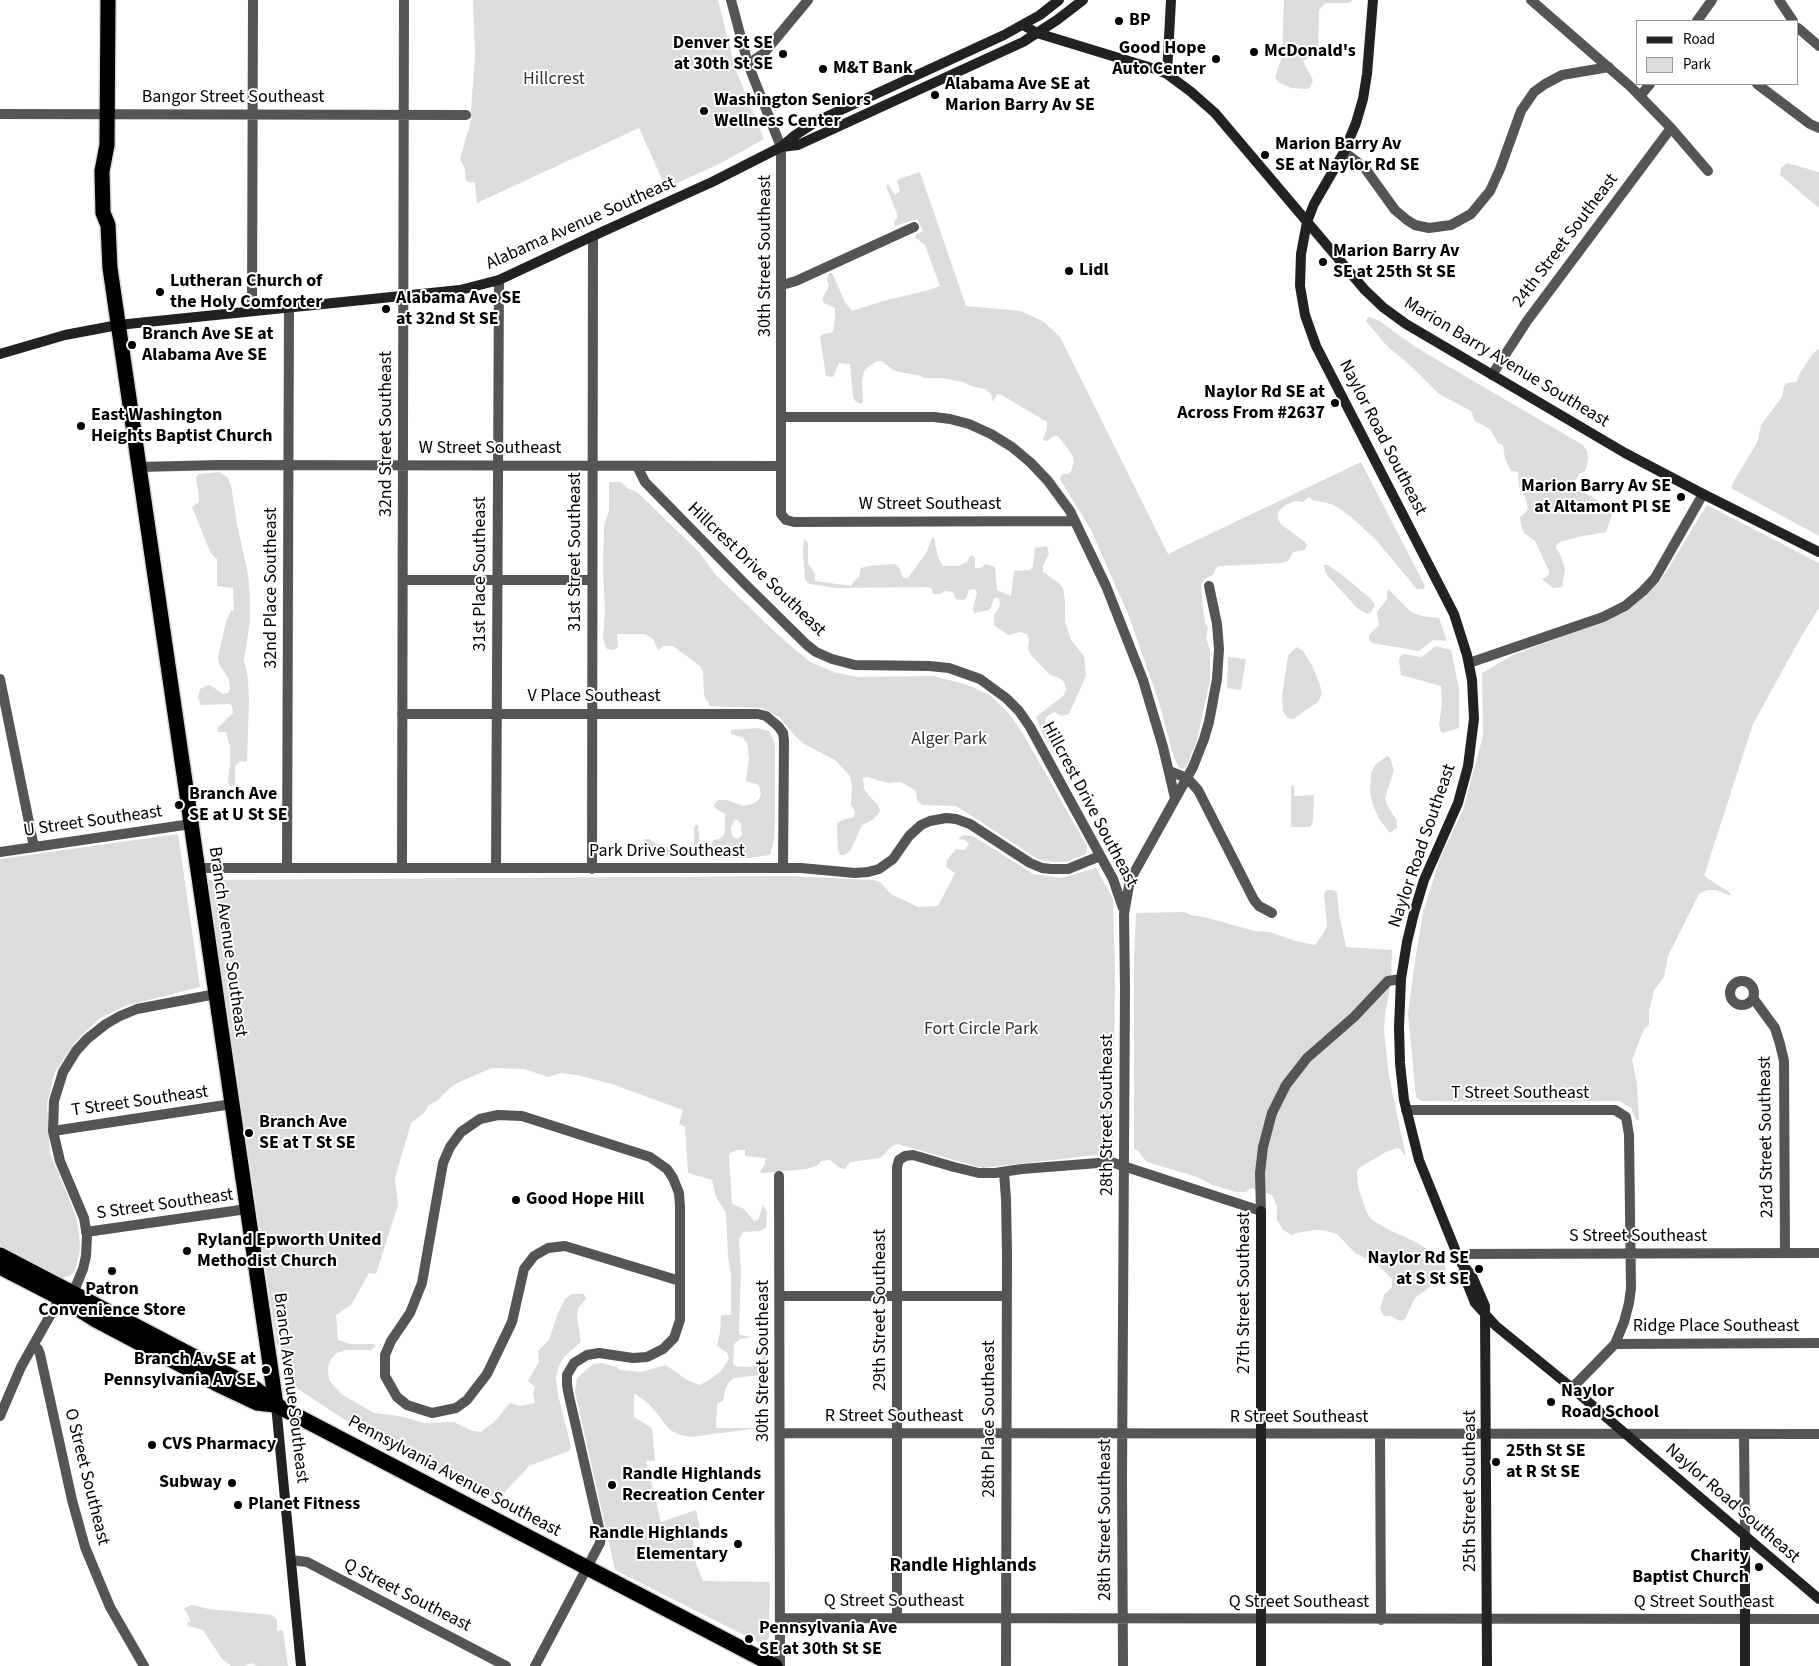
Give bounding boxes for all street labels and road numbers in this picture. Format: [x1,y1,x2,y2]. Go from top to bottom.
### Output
street label: Bangor Street Southeast [142,87,324,109]
street label: 24th Street Southeast [1509,170,1623,312]
street label: Alabama Avenue Southeast [483,172,679,276]
street label: 30th Street Southeast [755,175,777,337]
street label: Marion Barry Avenue Southeast [1399,293,1613,433]
street label: 32nd Street Southeast [376,351,398,517]
street label: Naylor Road Southeast [1333,357,1431,519]
street label: W Street Southeast [419,438,561,460]
street label: 31st Street Southeast [565,472,587,632]
street label: W Street Southeast [859,494,1001,516]
street label: 31st Place Southeast [470,496,492,652]
street label: Hillcrest Drive Southeast [682,498,830,642]
street label: 32nd Place Southeast [261,507,283,669]
street label: V Place Southeast [527,686,661,708]
street label: Hillcrest Drive Southeast [1036,719,1142,891]
street label: Naylor Road Southeast [1385,761,1461,931]
street label: U Street Southeast [22,802,164,842]
street label: Park Drive Southeast [589,841,745,863]
street label: Branch Avenue Southeast [203,845,251,1039]
street label: 28th Street Southeast [1097,1034,1119,1196]
street label: 23rd Street Southeast [1755,1056,1779,1218]
street label: T Street Southeast [70,1082,210,1122]
street label: T Street Southeast [1451,1083,1589,1105]
street label: S Street Southeast [95,1185,235,1225]
street label: 27th Street Southeast [1234,1212,1256,1374]
street label: S Street Southeast [1569,1226,1707,1248]
street label: 29th Street Southeast [870,1229,892,1391]
street label: 30th Street Southeast [753,1280,775,1442]
street label: Branch Avenue Southeast [268,1291,312,1485]
street label: Ridge Place Southeast [1633,1316,1799,1338]
street label: 28th Place Southeast [979,1340,1001,1498]
street label: O Street Southeast [59,1406,113,1548]
street label: R Street Southeast [825,1406,963,1428]
street label: R Street Southeast [1230,1407,1368,1429]
street label: 25th Street Southeast [1460,1410,1482,1572]
street label: Pennsylvania Avenue Southeast [344,1412,564,1542]
street label: 28th Street Southeast [1095,1439,1117,1601]
street label: Naylor Road Southeast [1660,1440,1804,1568]
street label: Q Street Southeast [340,1555,474,1637]
street label: Q Street Southeast [824,1591,964,1613]
street label: Q Street Southeast [1229,1592,1369,1614]
street label: Q Street Southeast [1634,1592,1774,1614]

